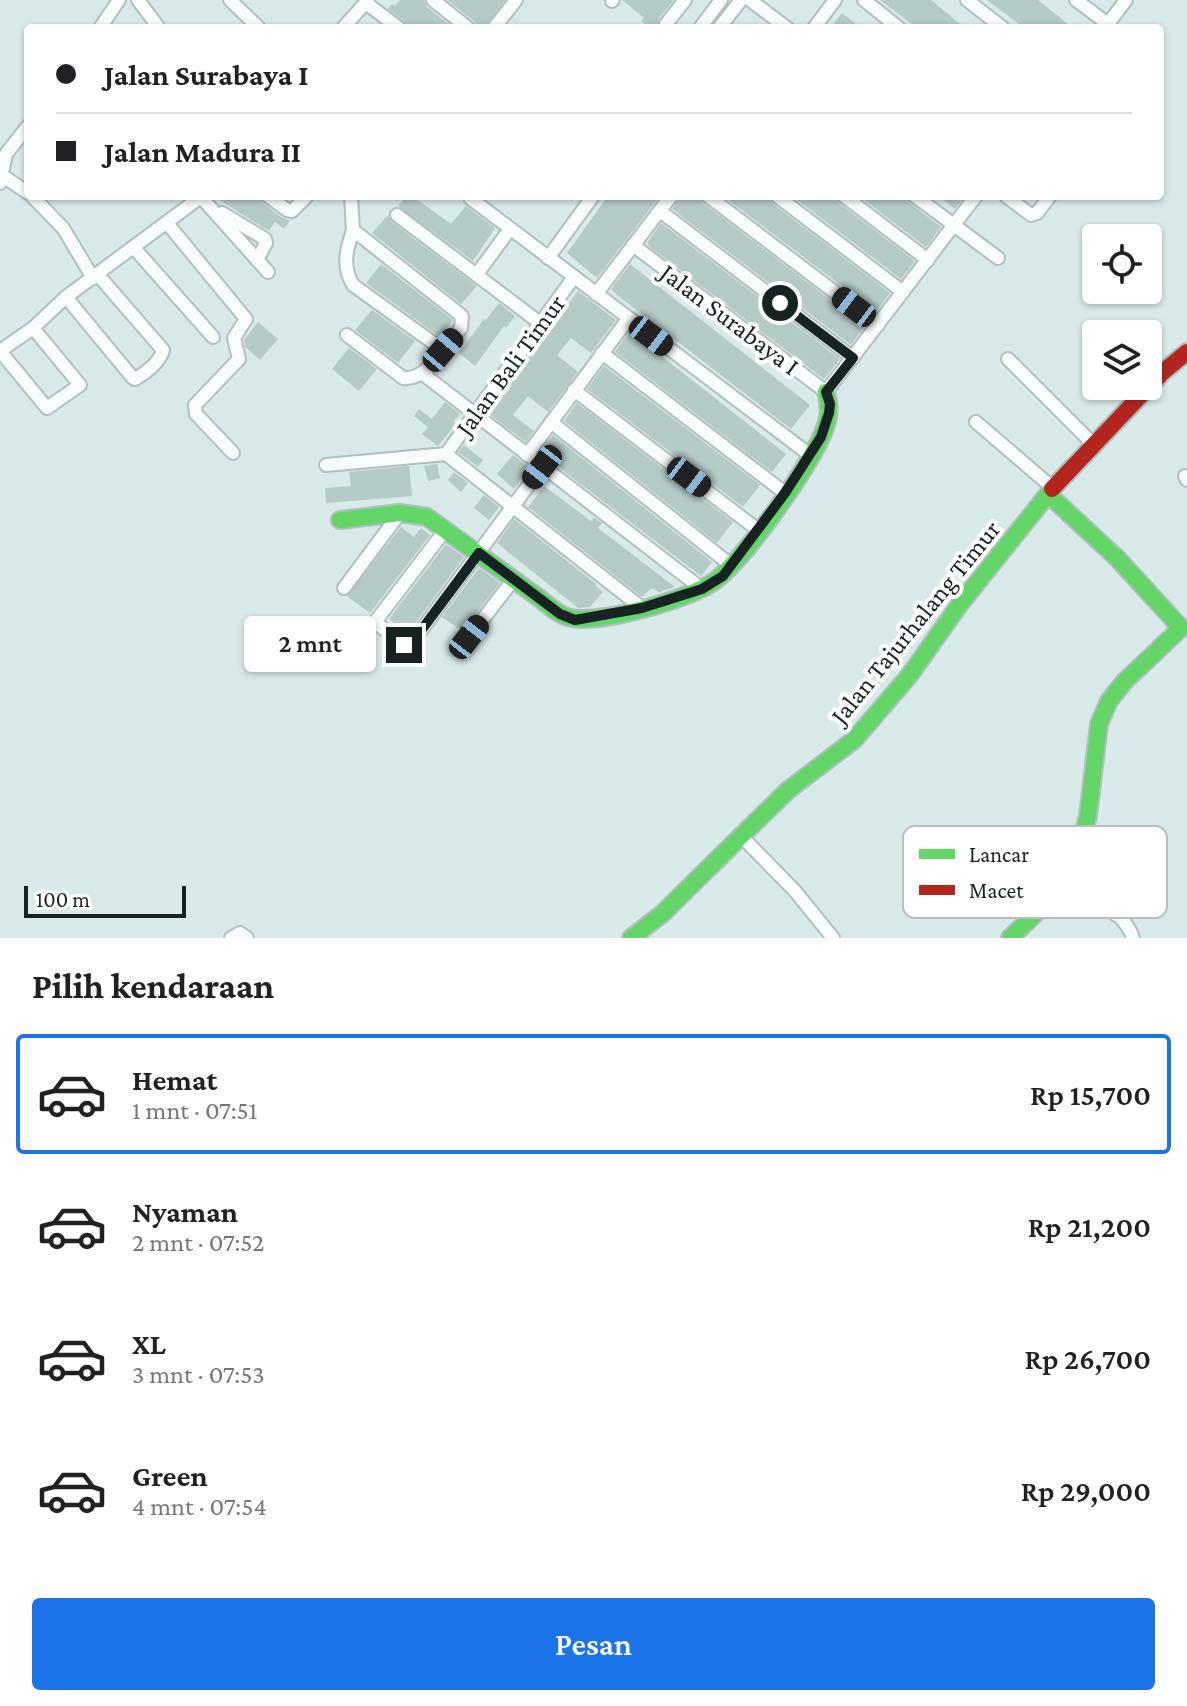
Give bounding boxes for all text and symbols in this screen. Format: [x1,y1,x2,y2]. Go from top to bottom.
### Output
text: Jalan Surabaya I [104,58,308,91]
text: Jalan Madura II [104,135,301,168]
map controls [1082,224,1162,400]
button: locate [1082,224,1162,304]
street label: Jalan Surabaya I [653,257,805,381]
car [828,283,880,331]
route start [762,285,798,321]
street label: Jalan Bali Timur [448,289,571,443]
car [625,312,677,360]
button: layers [1082,320,1162,400]
car [418,324,468,376]
car [518,441,566,493]
car [663,453,715,501]
street label: Jalan Tajurhalang Timur [823,515,1006,731]
car [445,611,493,663]
callout: 2 mnt [244,617,376,673]
route end [386,627,422,663]
text: 2 mnt [278,629,342,658]
legend [903,826,1167,918]
text: Lancar [969,842,1029,867]
text: Macet [969,878,1024,903]
scale bar [24,882,186,918]
text: 100 m [36,887,90,912]
text: Pilih kendaraan [32,966,274,1006]
icon: car [36,1058,108,1130]
text: Hemat [132,1063,217,1096]
text: Rp 15,700 [1030,1078,1151,1111]
text: 1 mnt · 07:51 [132,1096,257,1125]
icon: car [36,1190,108,1262]
text: Nyaman [132,1195,238,1228]
text: Rp 21,200 [1028,1210,1151,1243]
text: 2 mnt · 07:52 [132,1228,264,1257]
icon: car [36,1322,108,1394]
text: XL [132,1327,166,1360]
text: Rp 26,700 [1025,1342,1151,1375]
text: 3 mnt · 07:53 [132,1360,265,1389]
icon: car [36,1454,108,1526]
text: Green [132,1459,208,1492]
text: Rp 29,000 [1021,1474,1151,1507]
text: 4 mnt · 07:54 [132,1492,267,1521]
button: Pesan [32,1598,1155,1690]

